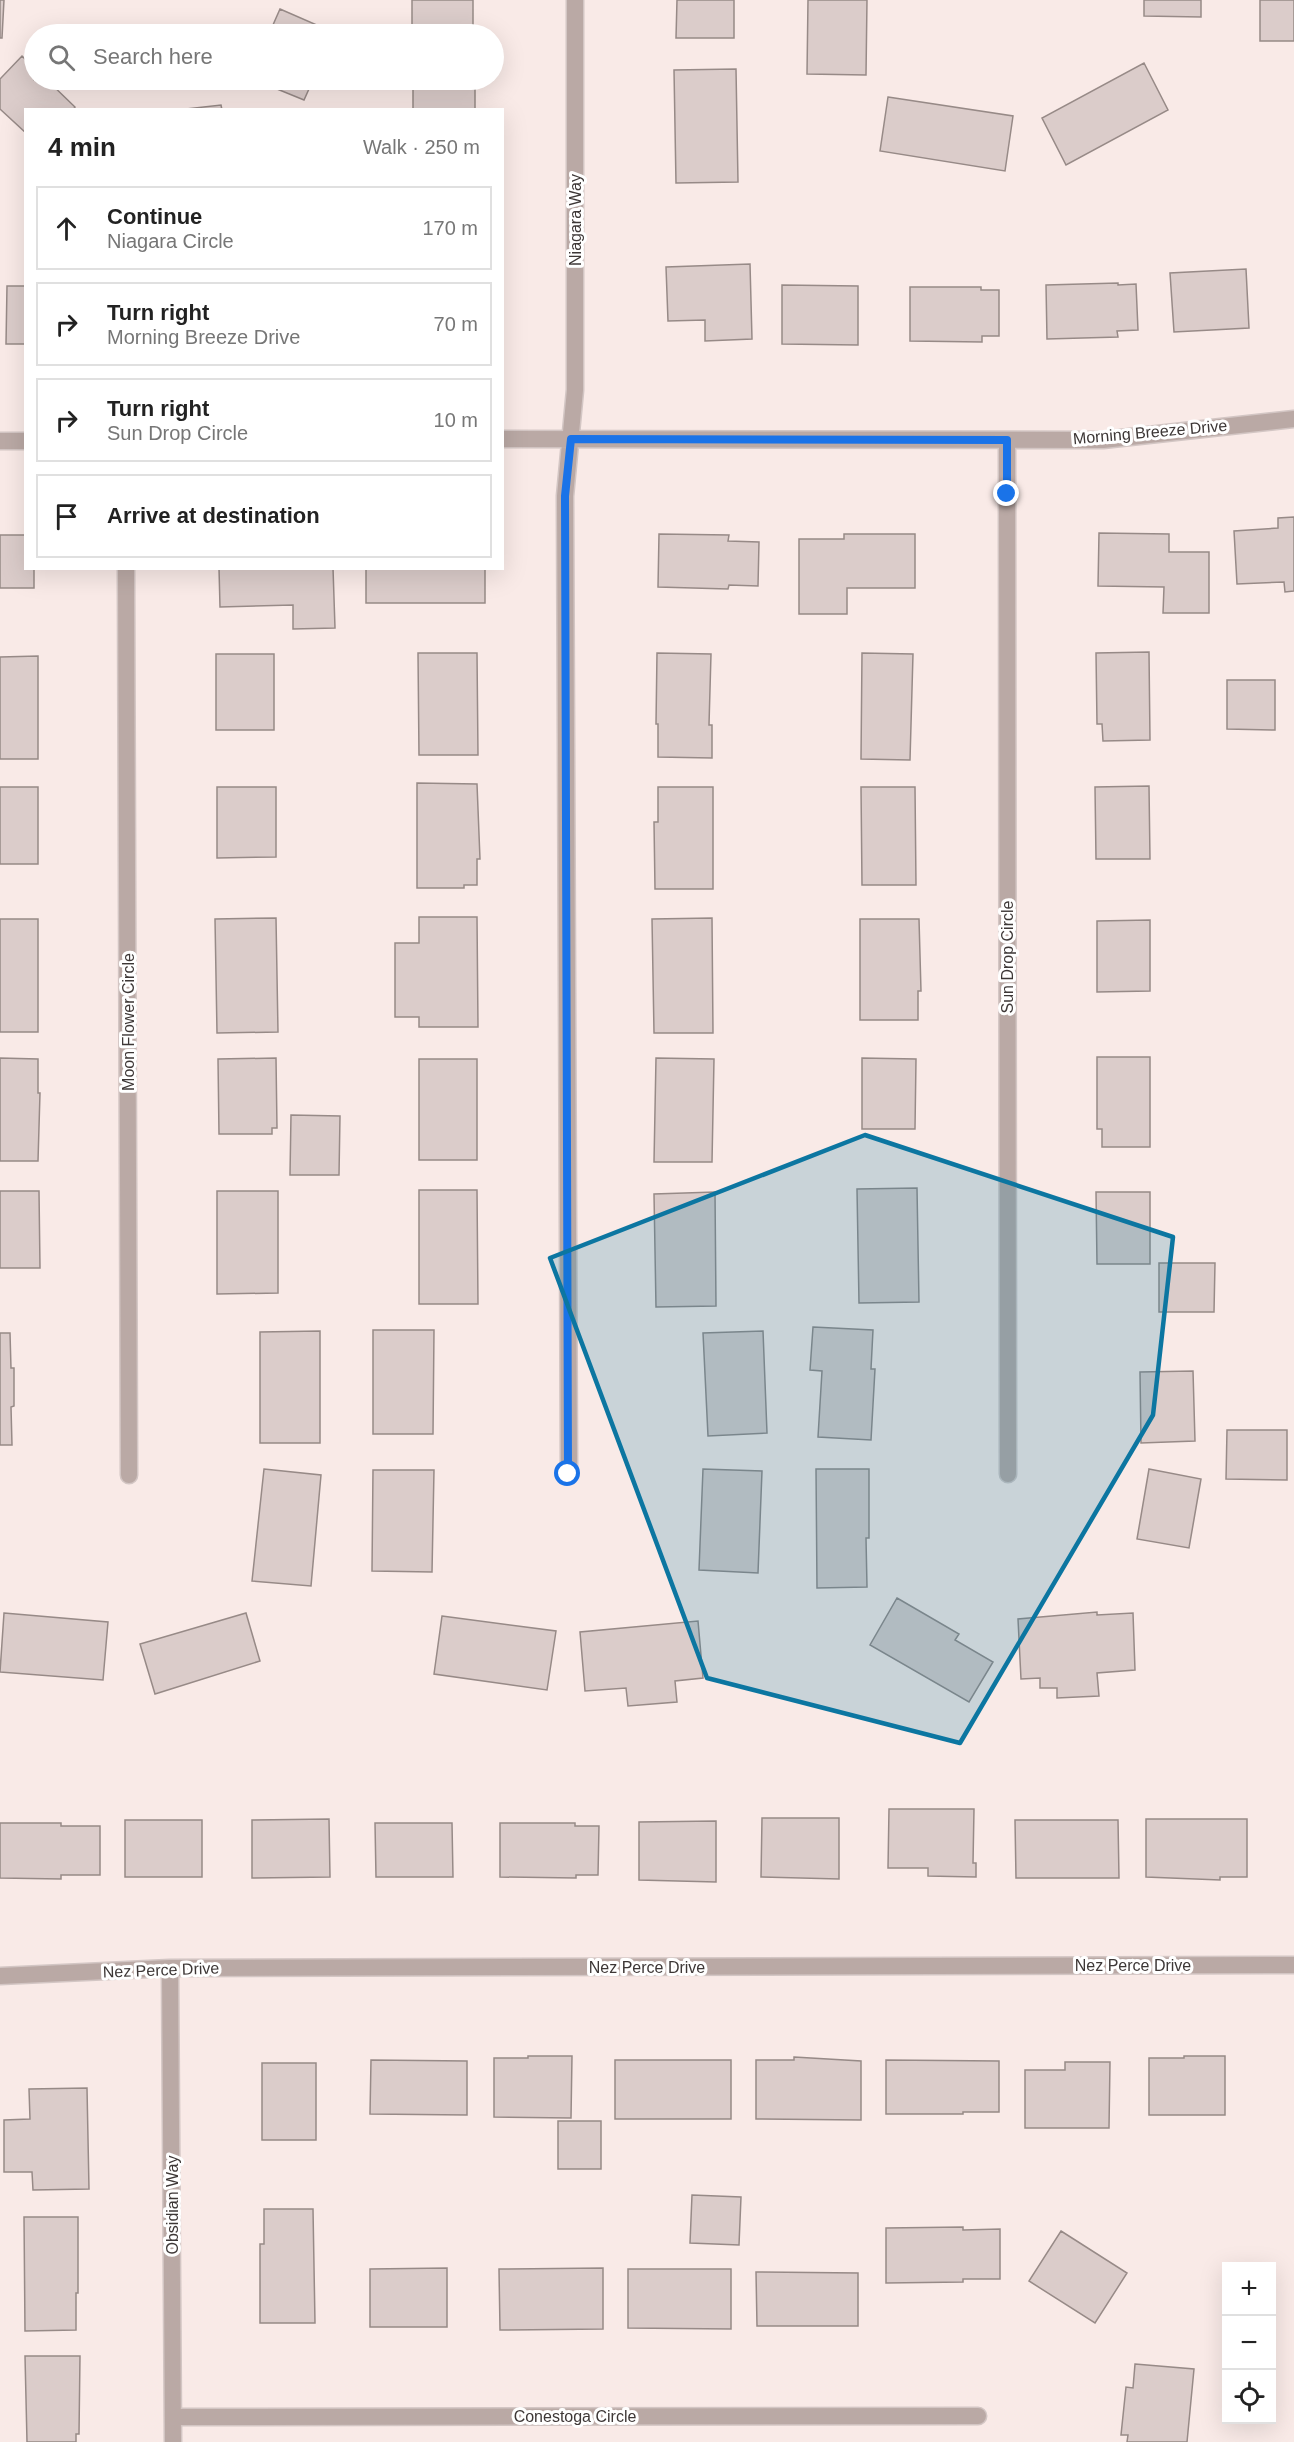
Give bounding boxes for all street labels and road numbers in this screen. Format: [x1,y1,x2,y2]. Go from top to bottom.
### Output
street label: Niagara Way [567,174,584,266]
street label: Morning Breeze Drive [1072,417,1228,447]
street label: Sun Drop Circle [999,900,1016,1013]
street label: Moon Flower Circle [120,953,137,1091]
street label: Nez Perce Drive [1075,1957,1191,1974]
street label: Nez Perce Drive [102,1959,220,1981]
street label: Nez Perce Drive [589,1959,705,1976]
street label: Obsidian Way [164,2156,181,2255]
street label: Conestoga Circle [514,2408,636,2425]

